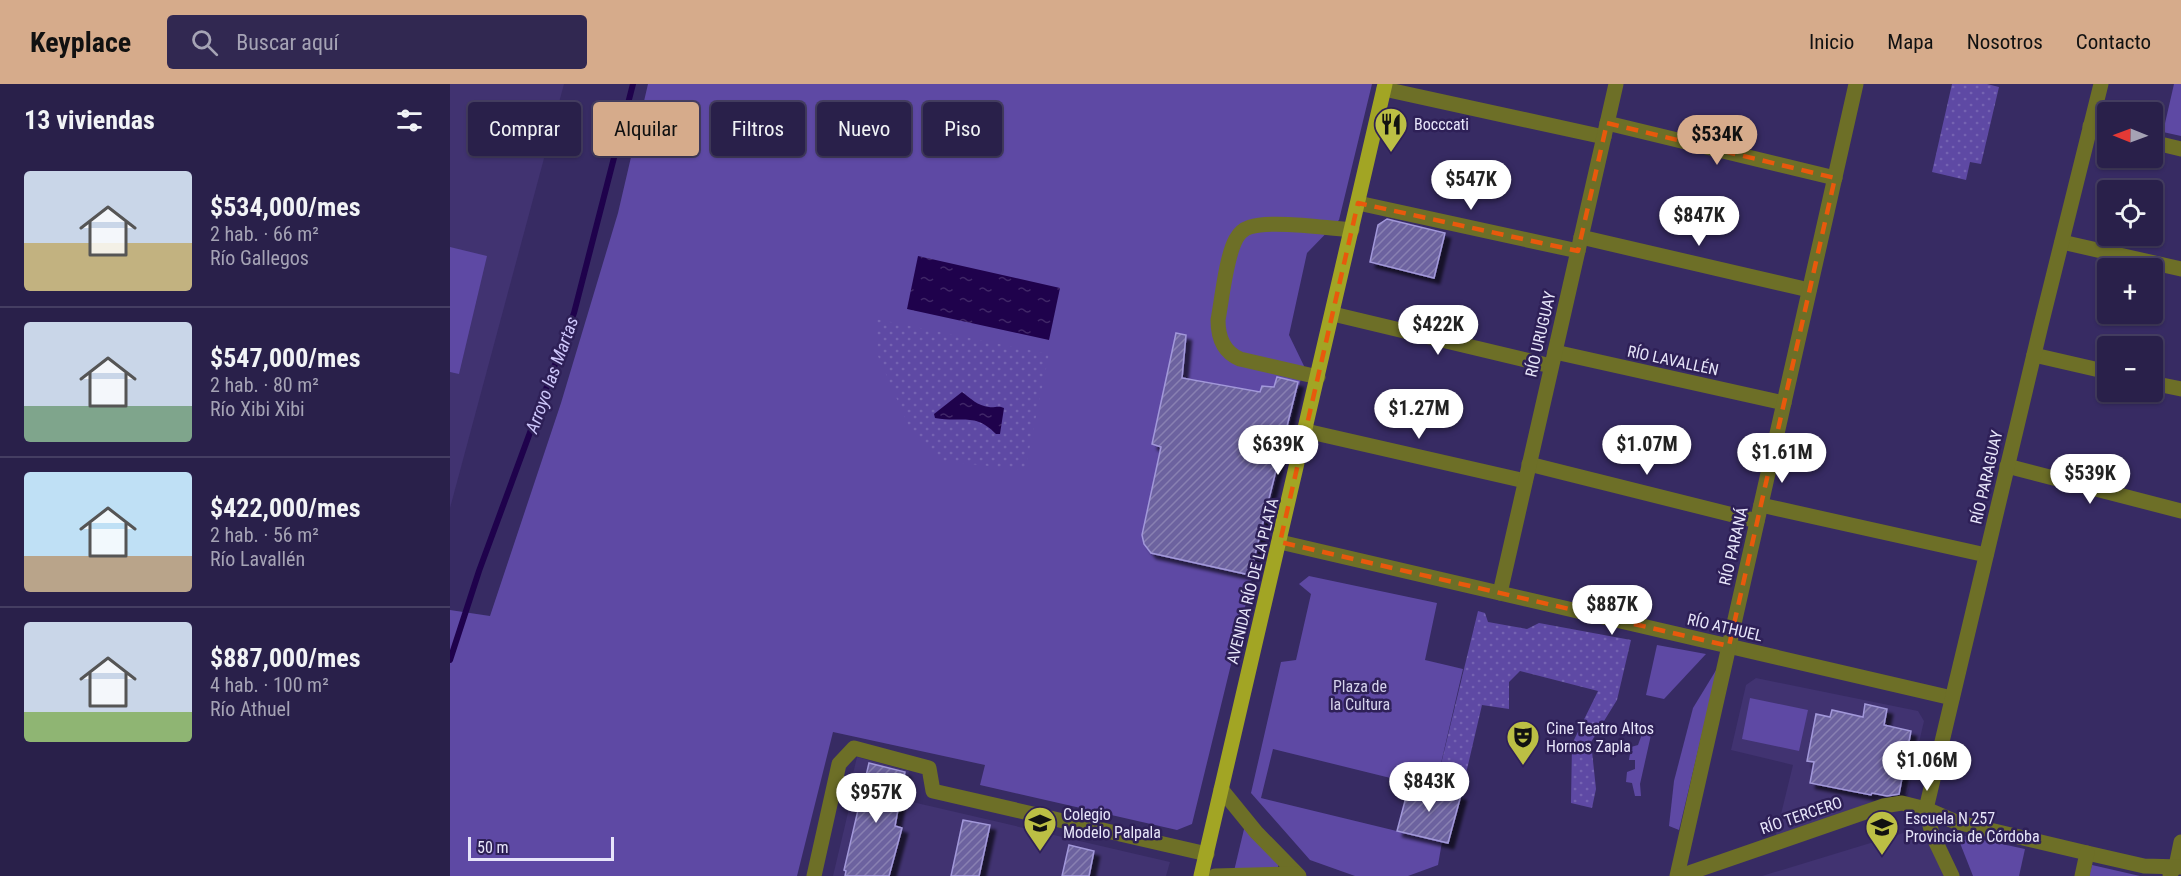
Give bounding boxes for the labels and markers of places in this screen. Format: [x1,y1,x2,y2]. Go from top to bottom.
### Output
restaurant icon: Bocccati [1373,106,1409,153]
place label: Bocccati [1414,115,1469,134]
pin: $534K [1675,115,1759,166]
pin: $547K [1429,160,1513,211]
pin: $847K [1657,196,1741,247]
pin: $422K [1396,305,1480,356]
pin: $1.27M [1370,389,1468,440]
pin: $639K [1236,425,1320,476]
pin: $1.07M [1598,425,1696,476]
pin: $1.61M [1733,433,1831,484]
pin: $539K [2048,454,2132,505]
pin: $887K [1570,585,1654,636]
theatre icon: Cine Teatro Altos Hornos Zapla [1505,719,1541,766]
place label: Cine Teatro Altos Hornos Zapla [1546,719,1654,756]
pin: $1.06M [1878,741,1976,792]
pin: $843K [1387,762,1471,813]
pin: $957K [834,773,918,824]
school or university icon: Colegio Modelo Palpala [1022,805,1058,852]
place label: Colegio Modelo Palpala [1063,805,1161,842]
school or university icon: Escuela N 257 Provincia de Córdoba [1864,809,1900,856]
place label: Escuela N 257 Provincia de Córdoba [1905,809,2040,846]

